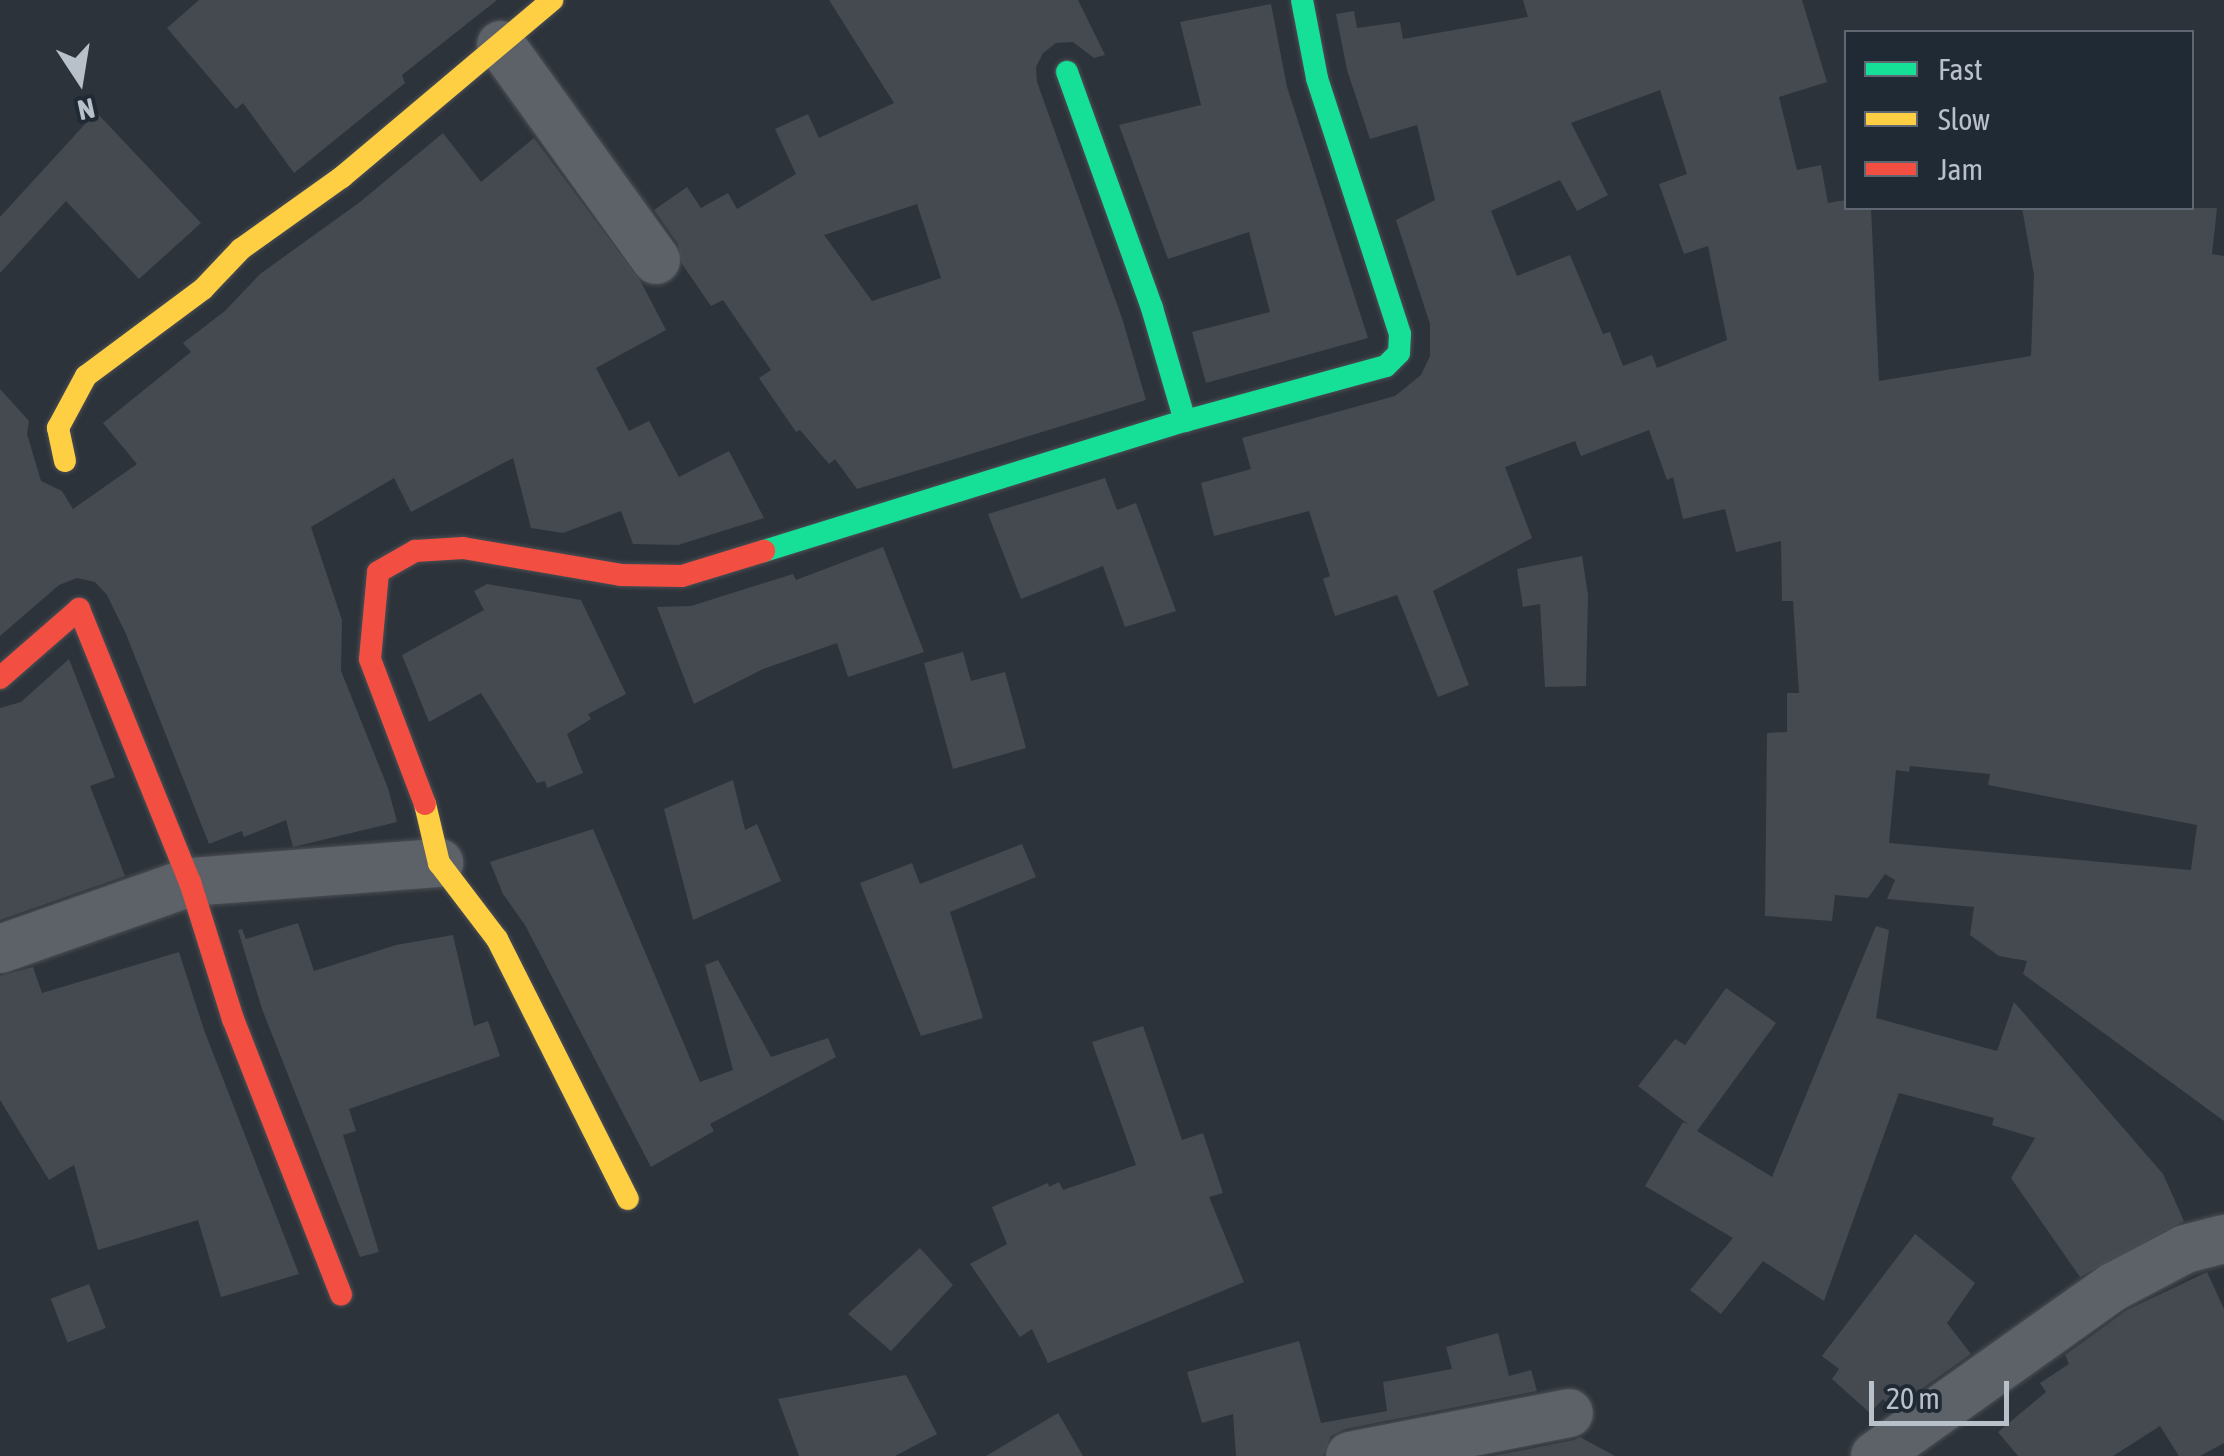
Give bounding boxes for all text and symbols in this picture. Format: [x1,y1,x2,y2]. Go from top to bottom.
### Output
north arrow [30,30,130,130]
legend [1844,30,2194,210]
text: Fast [1938,52,1983,86]
text: N [75,92,98,127]
text: Slow [1938,102,1990,136]
text: Jam [1938,152,1983,186]
scale bar [1874,1361,2014,1423]
text: 20 m [1886,1381,1940,1415]

